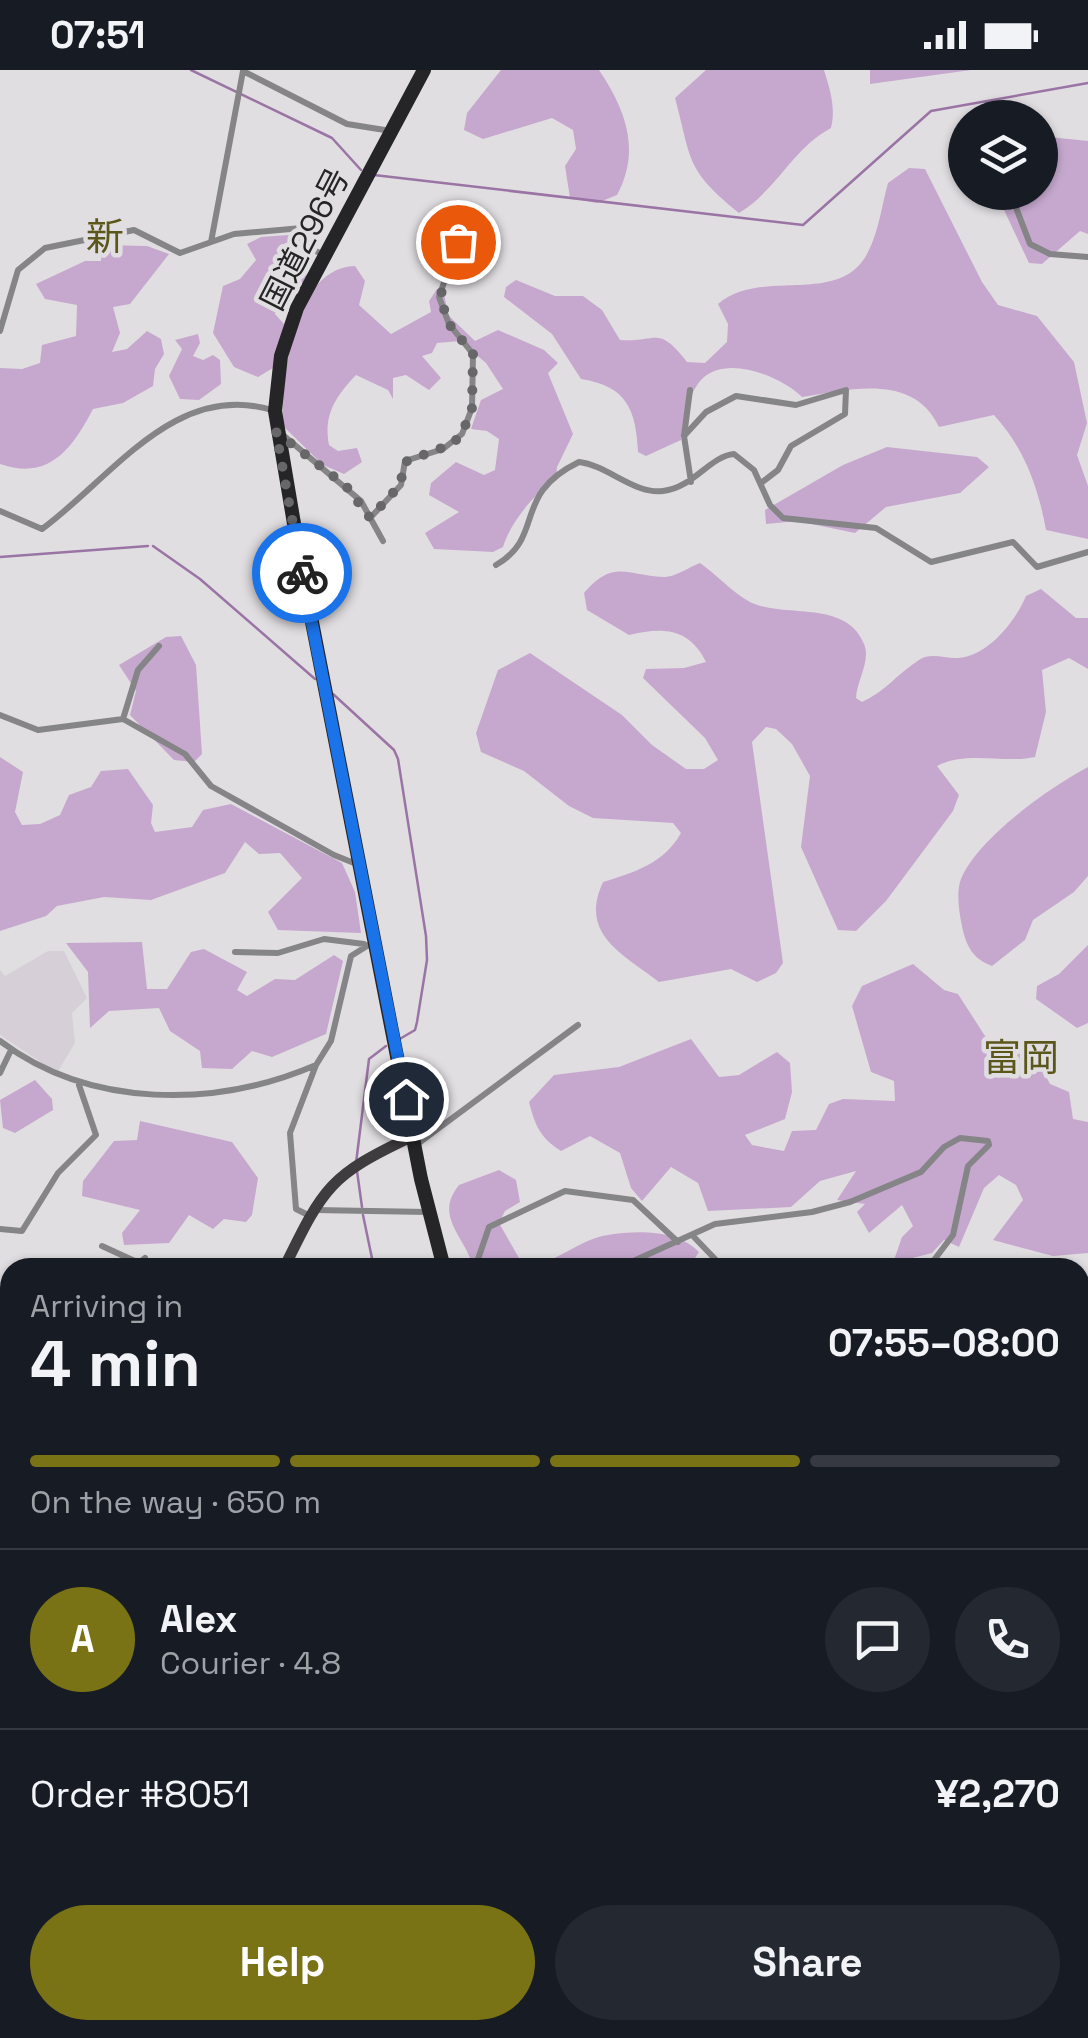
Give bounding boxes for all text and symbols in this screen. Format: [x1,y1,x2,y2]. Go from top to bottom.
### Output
text: 07:51 [50,11,146,59]
map controls [948,100,1058,210]
button: layers [948,100,1058,210]
street label: 国道296号 [252,161,358,317]
pin [416,200,501,285]
district label: 新 [86,213,124,261]
icon: bag [431,215,486,270]
courier [252,523,352,623]
icon: bike [275,546,330,601]
district label: 富岡 [983,1034,1059,1082]
pin [364,1057,449,1142]
icon: home [379,1072,434,1127]
text: Arriving in [30,1286,183,1326]
text: 07:55–08:00 [828,1319,1060,1367]
text: 4 min [30,1322,201,1405]
text: On the way · 650 m [30,1482,321,1522]
button: chat [825,1587,930,1692]
button: phone [955,1587,1060,1692]
text: Alex [160,1595,237,1643]
text: A [70,1615,95,1663]
text: Courier · 4.8 [160,1643,341,1683]
text: Order #8051 [30,1770,250,1818]
text: ¥2,270 [935,1770,1060,1818]
button: Help [30,1905,535,2020]
button: Share [555,1905,1060,2020]

